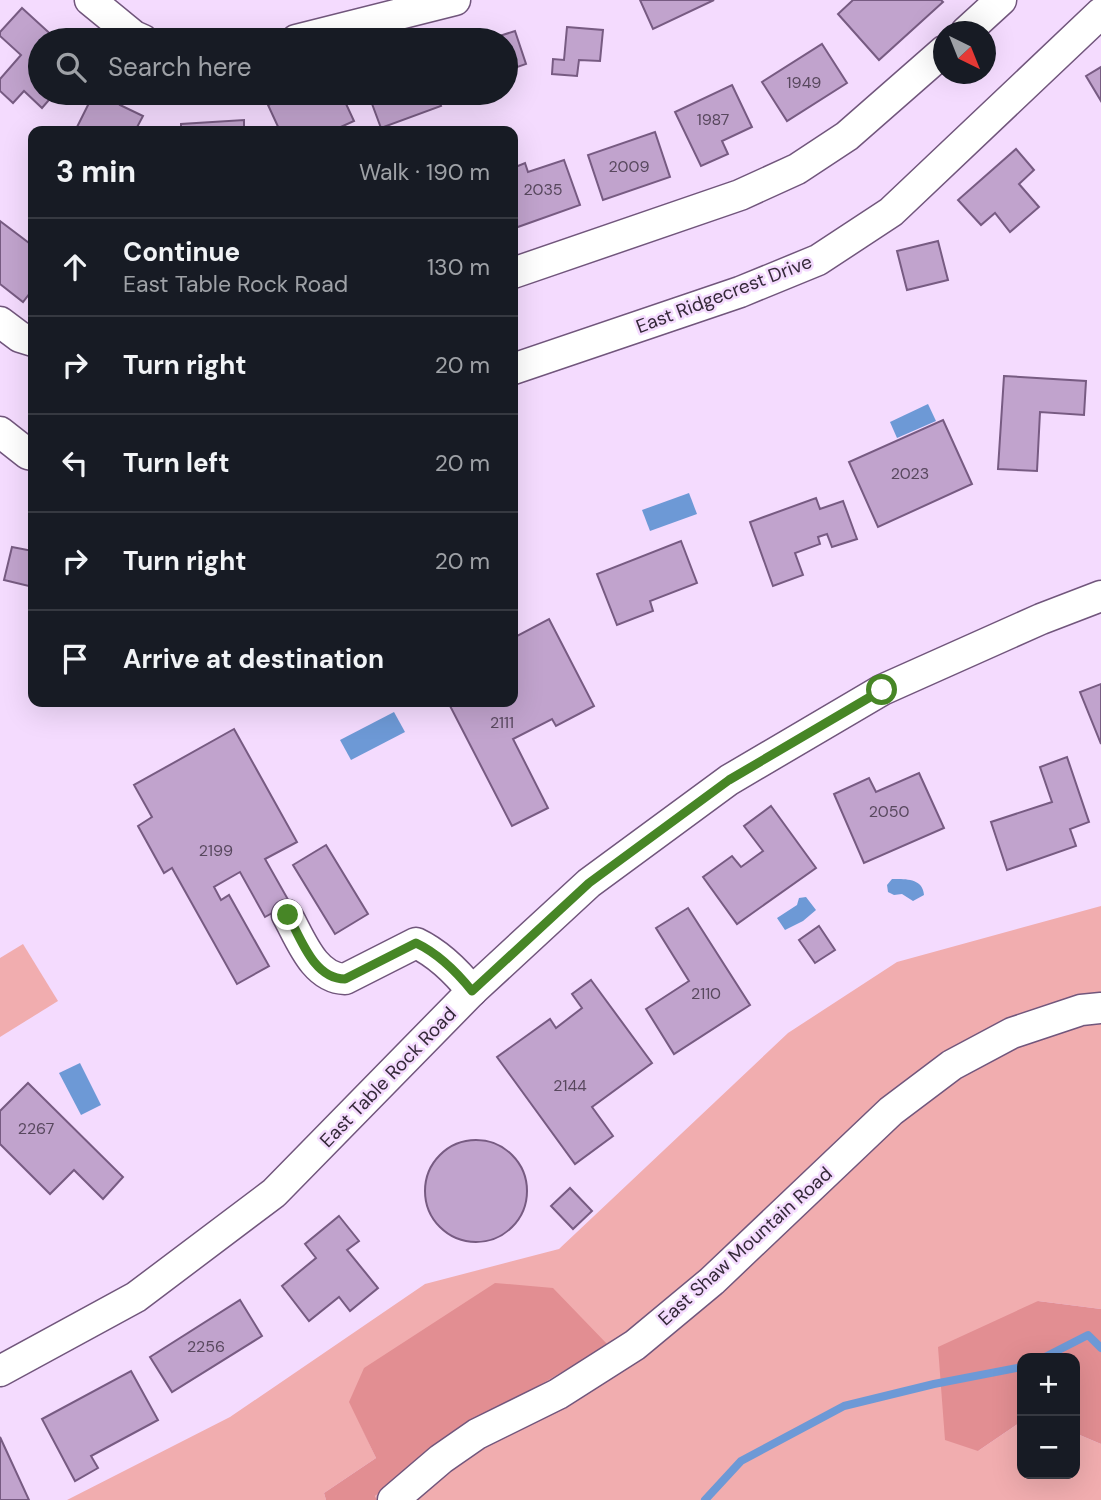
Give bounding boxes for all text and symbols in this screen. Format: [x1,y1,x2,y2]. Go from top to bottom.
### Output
north arrow [933,21,996,84]
search box [28,28,518,105]
icon: search [52,48,90,86]
text: Search here [108,50,251,84]
house number: 1949 [787,72,821,93]
house number: 1987 [697,109,729,130]
text: 3 min [56,152,136,191]
house number: 2009 [609,156,650,177]
text: Walk · 190 m [359,157,490,187]
house number: 2035 [523,179,563,200]
text: Continue [123,235,240,269]
icon: ahead [56,248,94,286]
street label: East Ridgecrest Drive [633,249,815,339]
text: 130 m [427,252,490,282]
text: East Table Rock Road [123,269,348,299]
icon: right [56,346,94,384]
text: Turn right [123,348,247,382]
text: 20 m [435,350,490,380]
icon: left [56,444,94,482]
text: Turn left [123,446,230,480]
text: 20 m [435,448,490,478]
house number: 2023 [891,463,929,484]
icon: right [56,542,94,580]
text: Turn right [123,544,247,578]
text: 20 m [435,546,490,576]
icon: arrive [56,640,94,678]
text: Arrive at destination [123,642,384,676]
route start [866,674,897,705]
house number: 2111 [490,712,514,733]
house number: 2050 [869,801,909,822]
house number: 2199 [199,840,233,861]
route end [272,899,303,930]
house number: 2110 [691,983,721,1004]
street label: East Table Rock Road [314,1001,462,1153]
house number: 2144 [553,1075,587,1096]
house number: 2267 [18,1118,54,1139]
street label: East Shaw Mountain Road [653,1161,837,1331]
house number: 2256 [187,1336,225,1357]
map controls [1017,1353,1080,1479]
button: + [1017,1353,1080,1416]
button: − [1017,1416,1080,1479]

